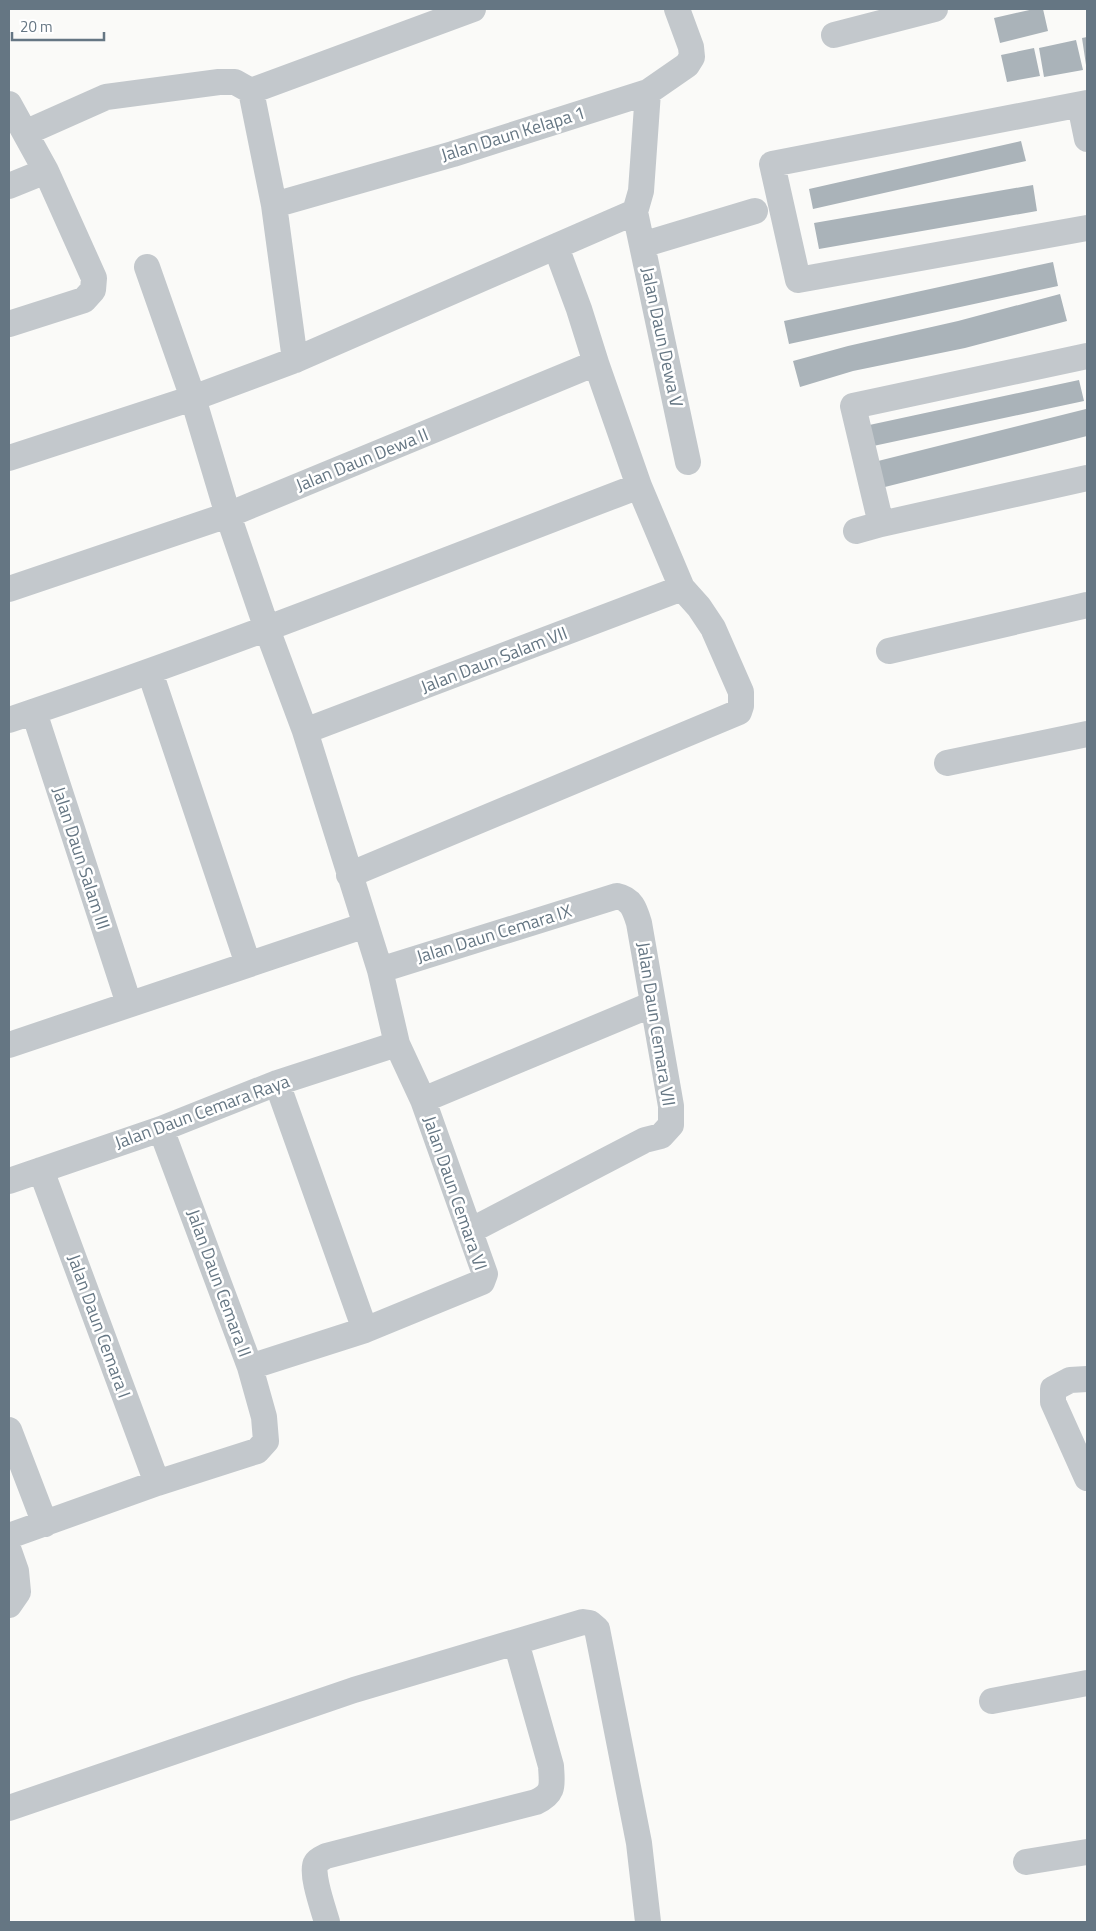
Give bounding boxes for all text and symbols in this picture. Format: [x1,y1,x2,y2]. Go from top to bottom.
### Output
scale bar [12,10,105,42]
text: 20 m [20,15,53,38]
street label: Jalan Daun Kelapa 1 [437,99,588,168]
street label: Jalan Daun Dewa V [634,264,691,410]
street label: Jalan Daun Dewa II [291,421,432,498]
street label: Jalan Daun Salam VII [417,619,571,700]
street label: Jalan Daun Salam III [46,783,117,933]
street label: Jalan Daun Cemara IX [413,897,575,970]
street label: Jalan Daun Cemara VII [630,940,683,1108]
street label: Jalan Daun Cemara Raya [111,1067,293,1156]
street label: Jalan Daun Cemara VI [416,1112,495,1274]
street label: Jalan Daun Cemara II [180,1205,259,1361]
street label: Jalan Daun Cemara I [61,1250,138,1402]

